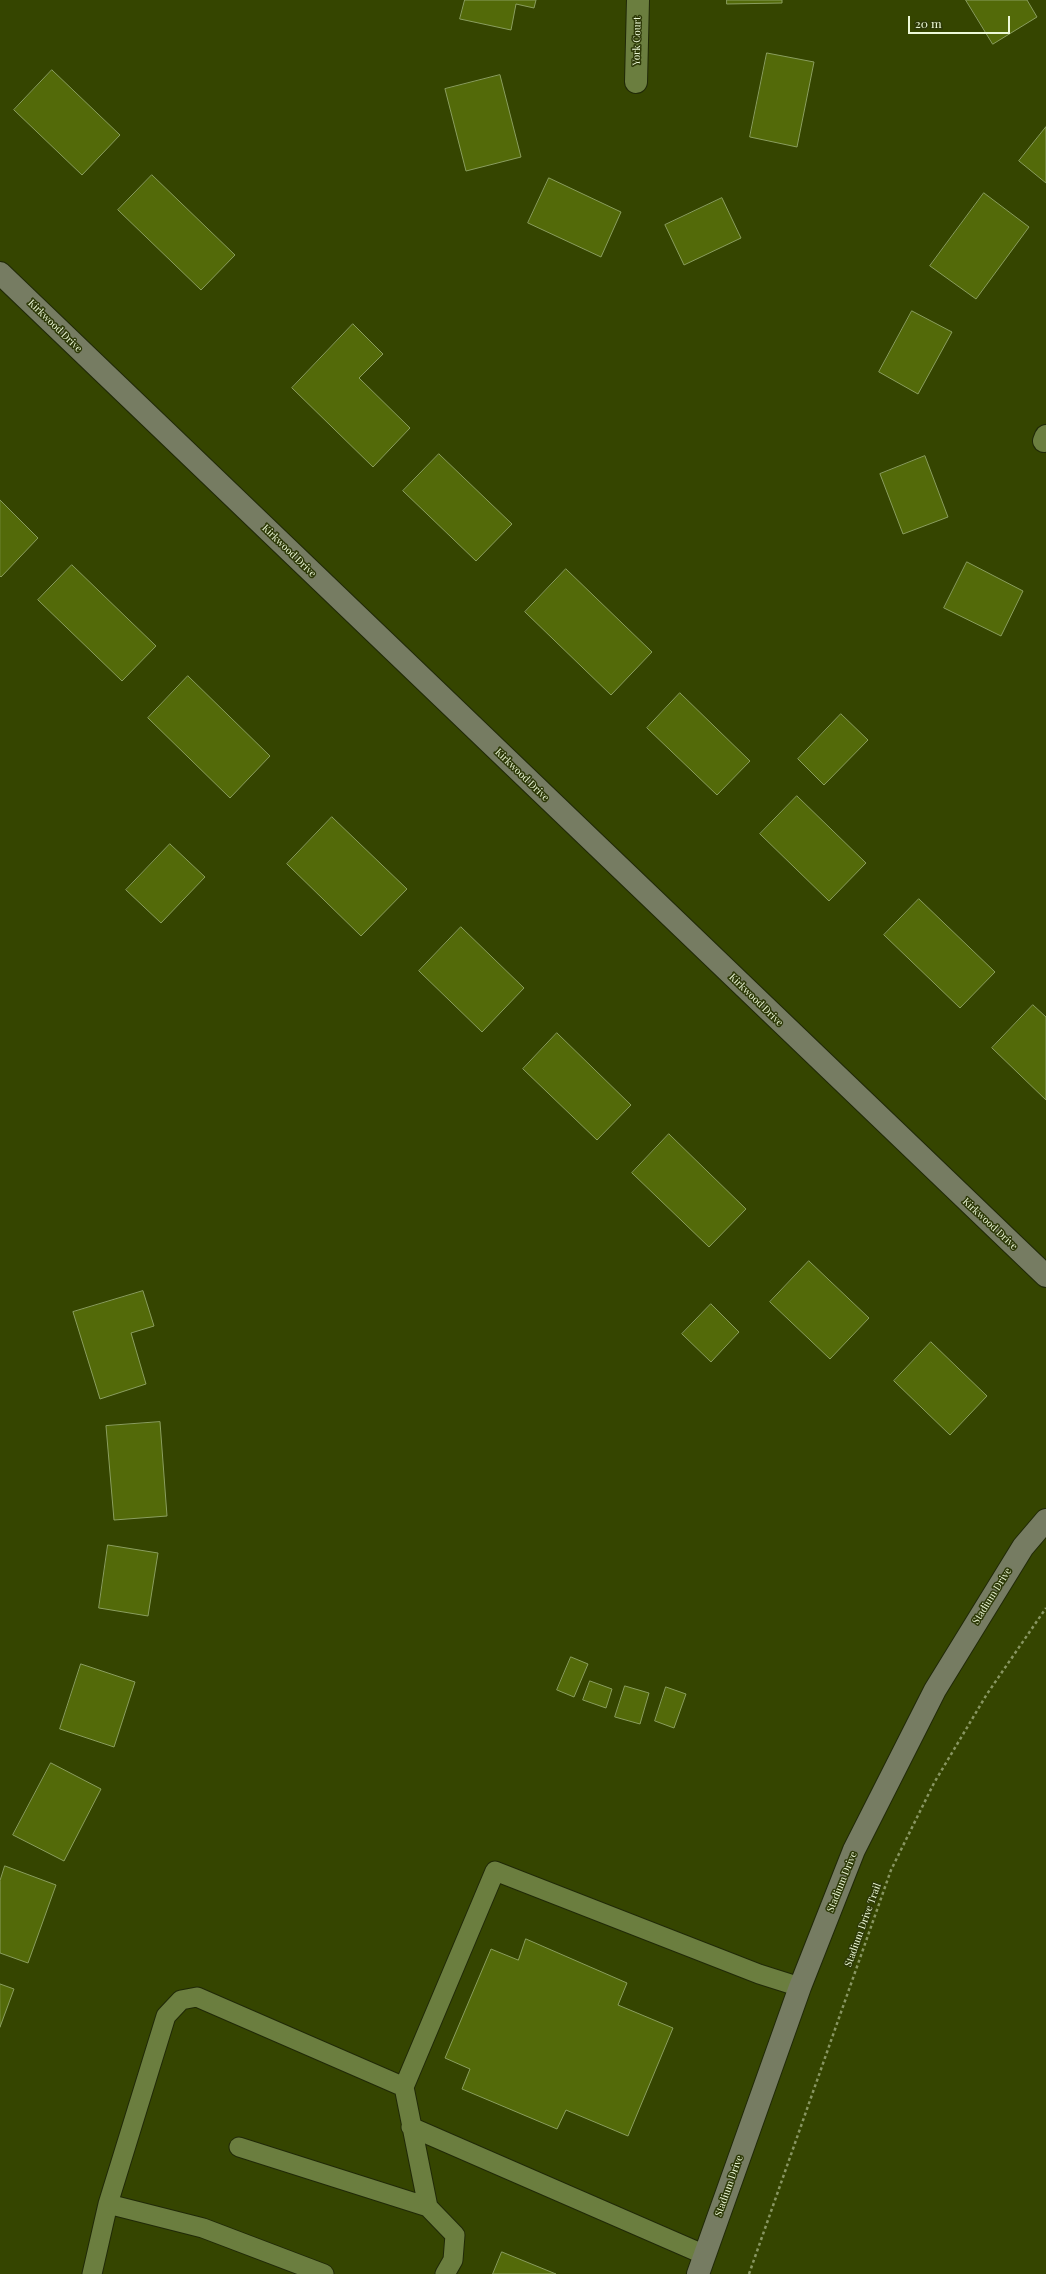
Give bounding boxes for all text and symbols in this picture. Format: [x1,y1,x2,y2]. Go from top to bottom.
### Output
scale bar [910,8,1012,34]
text: 20 m [915,15,942,31]
street label: York Court [631,16,643,66]
street label: Kirkwood Drive [25,297,85,355]
street label: Kirkwood Drive [259,522,319,580]
street label: Kirkwood Drive [492,746,552,804]
street label: Kirkwood Drive [726,971,786,1029]
street label: Kirkwood Drive [960,1196,1020,1252]
street label: Stadium Drive [970,1566,1014,1626]
street label: Stadium Drive [824,1850,860,1914]
street label: Stadium Drive Trail [842,1881,884,1969]
street label: Stadium Drive [712,2154,746,2218]

